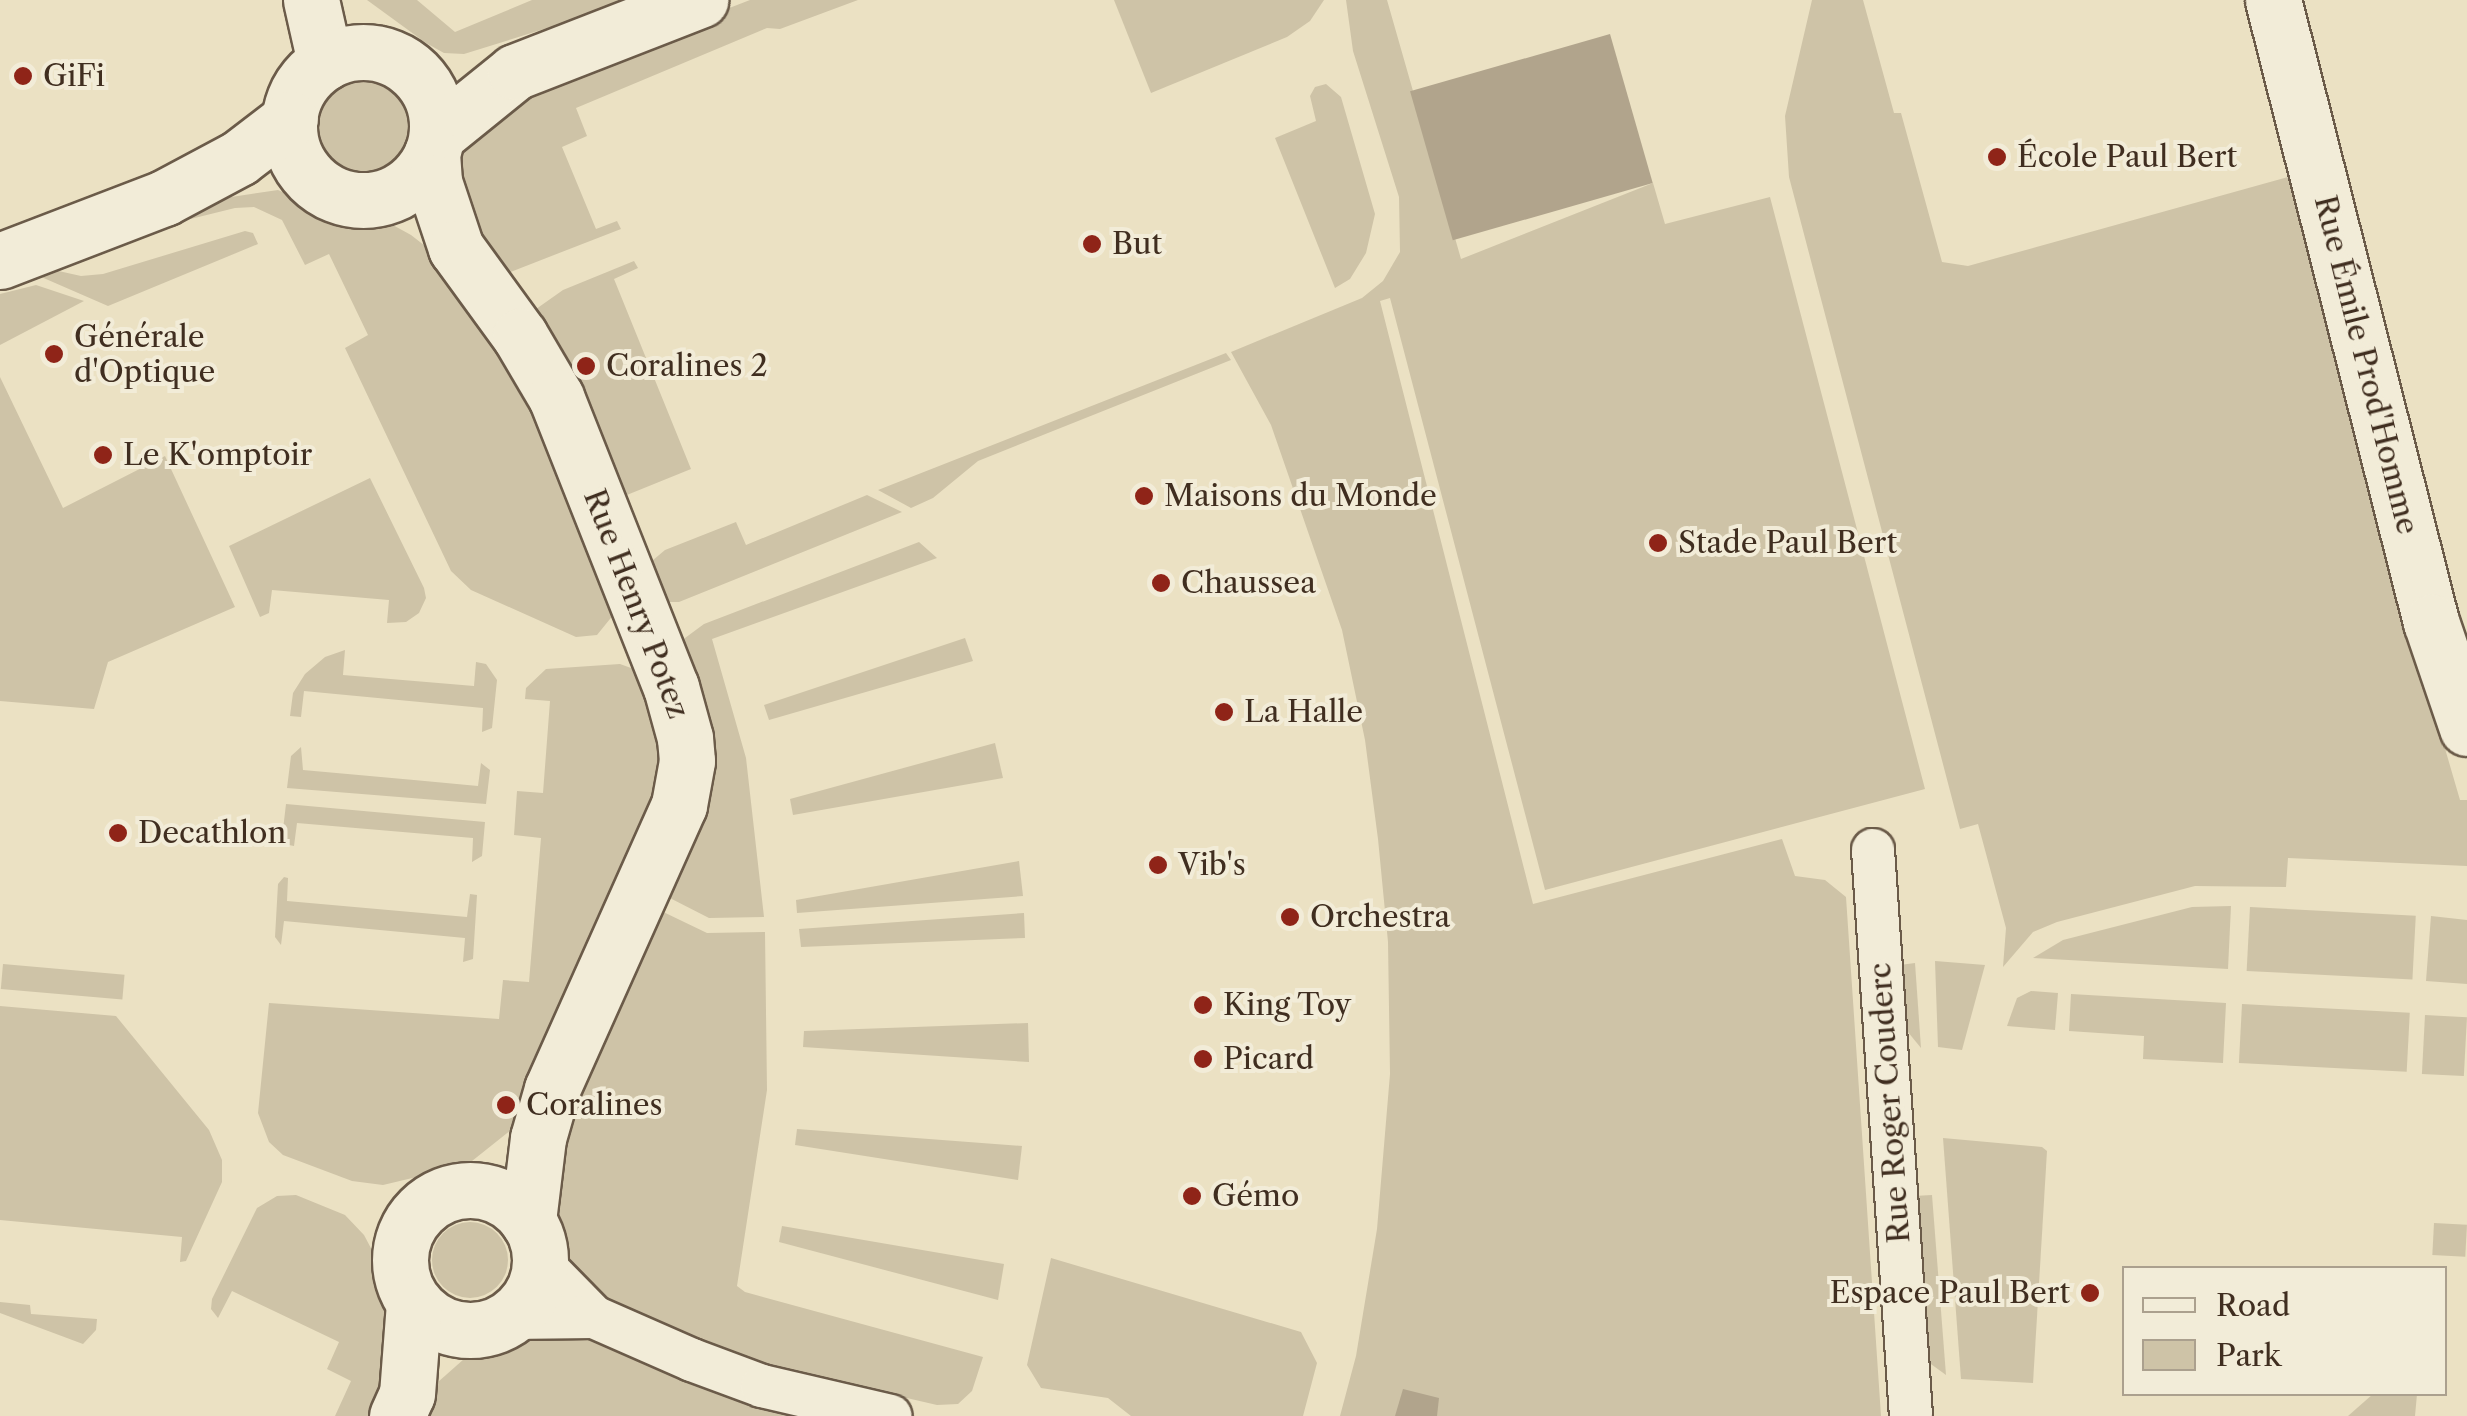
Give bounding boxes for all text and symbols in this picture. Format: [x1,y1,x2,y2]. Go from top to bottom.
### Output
place label: GiFi [43,58,105,94]
marker: GiFi [12,65,34,87]
place label: École Paul Bert [2017,139,2237,175]
marker: École Paul Bert [1986,146,2008,168]
street label: Rue Émile Prod'Homme [2306,192,2426,538]
place label: But [1112,226,1162,262]
marker: But [1081,233,1103,255]
place label: Générale d'Optique [74,319,215,390]
marker: Générale d'Optique [43,343,65,365]
place label: Coralines 2 [606,348,768,384]
marker: Coralines 2 [575,355,597,377]
place label: Le K'omptoir [123,437,312,473]
marker: Le K'omptoir [92,444,114,466]
place label: Maisons du Monde [1164,478,1437,514]
street label: Rue Henry Potez [576,484,696,724]
marker: Maisons du Monde [1133,485,1155,507]
place label: Stade Paul Bert [1678,525,1897,561]
marker: Stade Paul Bert [1647,532,1669,554]
place label: Chaussea [1181,565,1316,601]
marker: Chaussea [1150,572,1172,594]
place label: La Halle [1244,694,1363,730]
marker: La Halle [1213,701,1235,723]
place label: Decathlon [138,815,286,851]
marker: Decathlon [107,822,129,844]
place label: Vib's [1178,847,1246,883]
marker: Vib's [1147,854,1169,876]
place label: Orchestra [1310,899,1450,935]
marker: Orchestra [1279,906,1301,928]
street label: Rue Roger Couderc [1862,961,1918,1245]
place label: King Toy [1223,987,1352,1023]
marker: King Toy [1192,994,1214,1016]
place label: Picard [1223,1041,1314,1077]
marker: Picard [1192,1048,1214,1070]
place label: Coralines [526,1087,663,1123]
marker: Coralines [495,1094,517,1116]
place label: Gémo [1212,1178,1299,1214]
marker: Gémo [1181,1185,1203,1207]
legend [2122,1266,2447,1396]
place label: Espace Paul Bert [1830,1275,2070,1311]
marker: Espace Paul Bert [2079,1282,2101,1304]
text: Road [2216,1287,2290,1324]
text: Park [2216,1337,2281,1374]

